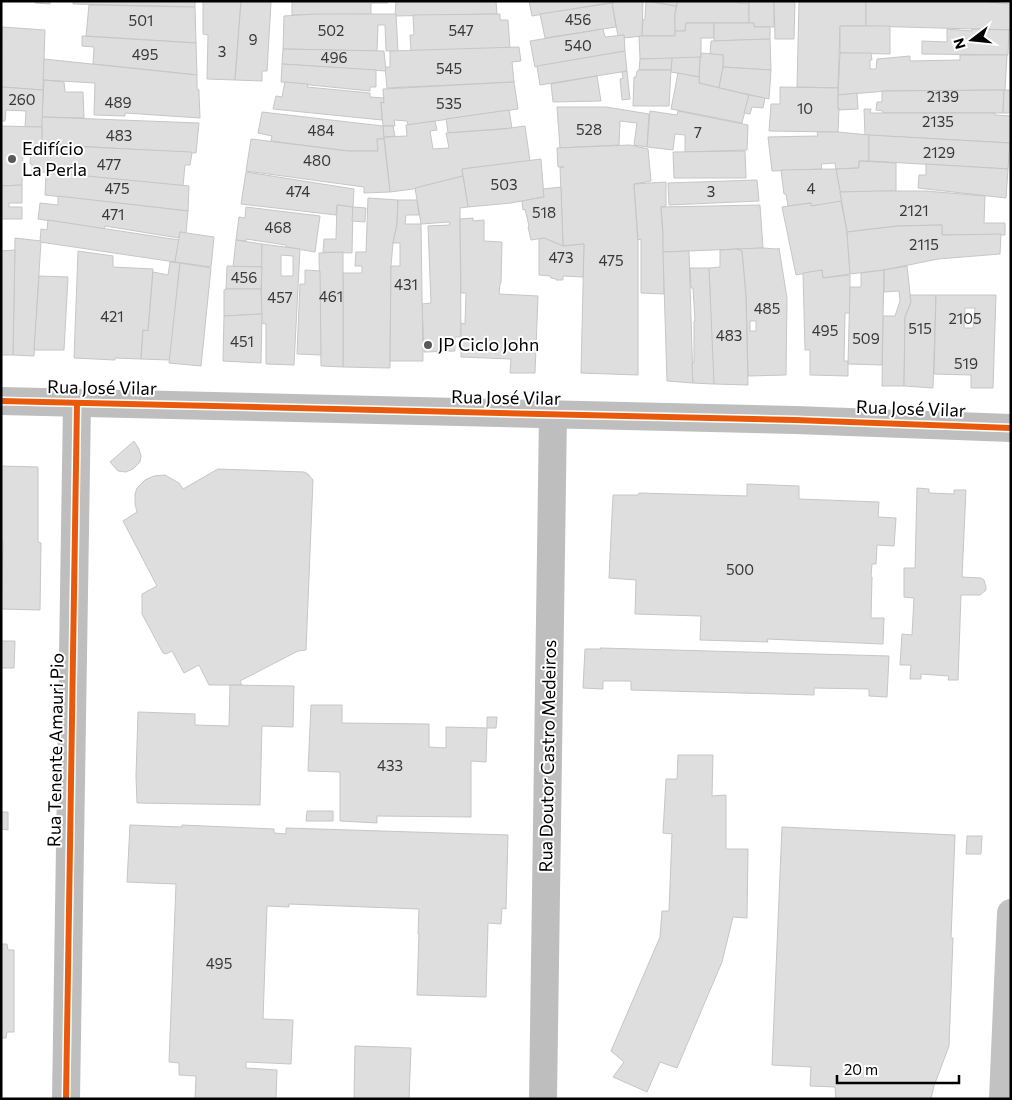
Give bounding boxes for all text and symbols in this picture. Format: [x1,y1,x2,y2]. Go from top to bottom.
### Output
house number: 456 [565,10,591,28]
house number: 501 [129,11,153,29]
north arrow [947,15,997,65]
house number: 502 [318,21,344,39]
house number: 547 [448,21,474,39]
house number: 9 [248,30,258,48]
house number: 540 [564,36,592,54]
text: N [949,36,969,51]
house number: 3 [218,42,226,60]
house number: 495 [132,45,158,63]
house number: 496 [320,48,348,66]
house number: 545 [436,59,462,77]
house number: 2139 [927,87,959,105]
house number: 260 [8,90,36,108]
house number: 489 [104,93,132,111]
house number: 535 [436,94,462,112]
house number: 10 [797,99,813,117]
house number: 2135 [922,112,954,130]
house number: 528 [576,120,602,138]
house number: 484 [307,121,335,139]
house number: 7 [694,123,702,141]
house number: 483 [106,126,132,144]
place label: Edifício La Perla [22,137,87,180]
house number: 2129 [923,143,955,161]
house number: 480 [303,151,331,169]
marker: Edifício La Perla [6,153,18,165]
house number: 477 [97,155,121,173]
house number: 503 [491,175,517,193]
house number: 475 [104,179,130,197]
house number: 4 [807,179,816,197]
house number: 474 [286,182,310,200]
house number: 3 [707,182,715,200]
house number: 2121 [899,201,929,219]
house number: 518 [532,203,556,221]
house number: 471 [101,205,125,223]
house number: 468 [264,218,292,236]
house number: 2115 [909,235,939,253]
house number: 473 [548,248,574,266]
house number: 475 [598,251,624,269]
house number: 456 [231,268,257,286]
house number: 431 [394,275,418,293]
house number: 461 [319,287,343,305]
house number: 457 [267,288,293,306]
house number: 485 [754,299,780,317]
house number: 421 [100,307,124,325]
house number: 2105 [948,309,982,327]
house number: 515 [908,319,932,337]
house number: 495 [812,321,838,339]
house number: 483 [716,326,742,344]
house number: 509 [852,329,880,347]
house number: 451 [230,332,254,350]
place label: JP Ciclo John [438,333,539,355]
marker: JP Ciclo John [422,339,434,351]
house number: 519 [954,354,978,372]
street label: Rua José Vilar [47,375,157,399]
street label: Rua José Vilar [451,385,561,409]
street label: Rua José Vilar [856,395,966,421]
house number: 500 [726,560,754,578]
street label: Rua Doutor Castro Medeiros [534,639,560,873]
street label: Rua Tenente Amauri Pio [42,653,68,847]
house number: 433 [377,756,403,774]
house number: 495 [206,954,232,972]
scale bar [837,1052,960,1084]
text: 20 m [844,1060,878,1078]

